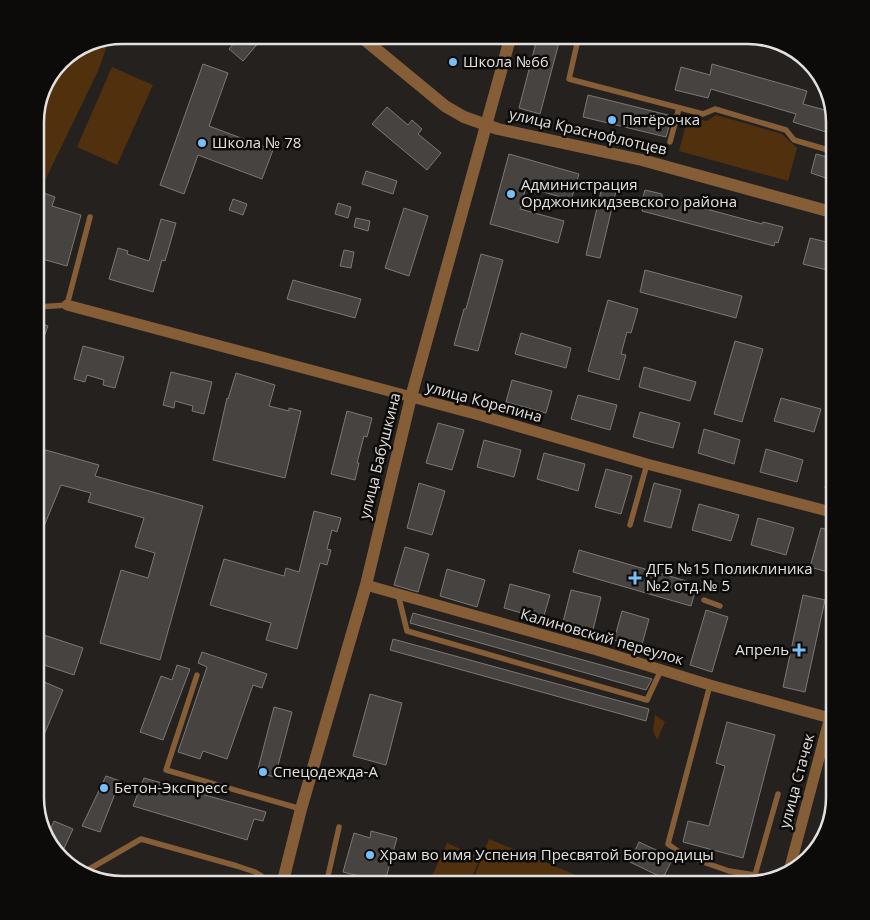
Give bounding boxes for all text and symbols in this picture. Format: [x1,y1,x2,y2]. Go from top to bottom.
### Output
place label: Школа №66 [463,51,549,71]
marker: Школа №66 [447,56,459,68]
street label: улица Краснофлотцев [507,103,669,159]
place label: Пятёрочка [622,109,700,129]
marker: Пятёрочка [606,114,618,126]
place label: Школа № 78 [212,132,301,152]
marker: Школа № 78 [196,137,208,149]
place label: Администрация Орджоникидзевского района [521,174,737,211]
marker: Администрация Орджоникидзевского района [505,188,517,200]
street label: улица Корепина [424,376,545,426]
street label: улица Бабушкина [354,390,404,521]
place label: ДГБ №15 Поликлиника №2 отд.№ 5 [646,558,813,595]
marker: ДГБ №15 Поликлиника №2 отд.№ 5 [628,571,642,585]
street label: Калиновский переулок [518,603,686,669]
place label: Апрель [735,639,789,659]
marker: Апрель [793,644,805,656]
street label: улица Стачек [774,731,818,830]
place label: Спецодежда-А [273,761,378,781]
marker: Спецодежда-А [257,766,269,778]
place label: Бетон-Экспресс [114,777,228,797]
marker: Бетон-Экспресс [98,782,110,794]
place label: Храм во имя Успения Пресвятой Богородицы [380,844,714,864]
marker: Храм во имя Успения Пресвятой Богородицы [364,849,376,861]

